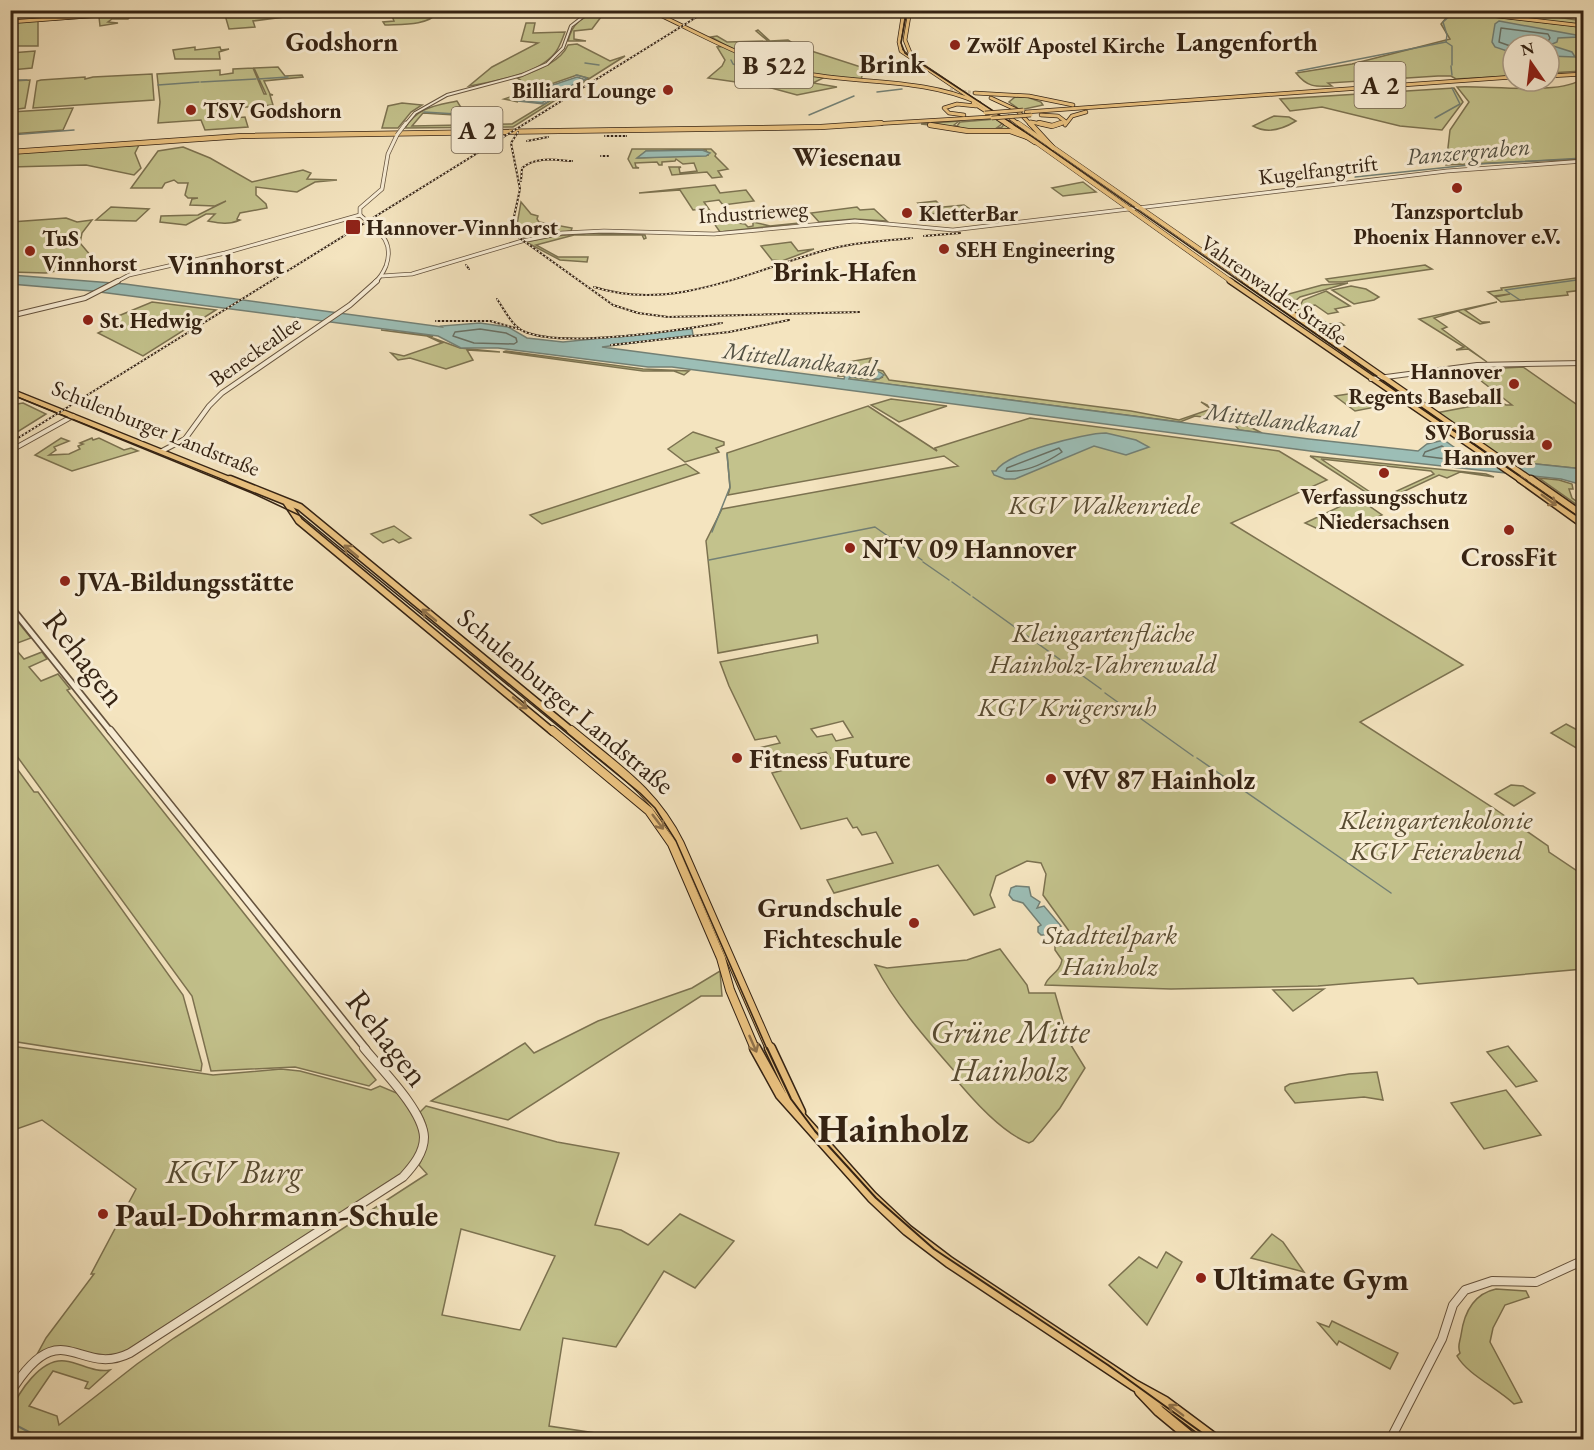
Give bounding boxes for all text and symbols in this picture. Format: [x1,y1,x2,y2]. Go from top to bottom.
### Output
district label: Godshorn [286,24,398,59]
district label: Langenforth [1176,24,1318,59]
place label: Zwölf Apostel Kirche [967,31,1165,60]
north arrow [1501,33,1561,93]
text: N [1519,37,1536,61]
marker: Zwölf Apostel Kirche [948,38,962,52]
road number: B 522 [735,42,813,88]
district label: Brink [859,46,926,81]
road number: A 2 [1354,62,1406,108]
place label: Billiard Lounge [512,76,656,105]
marker: Billiard Lounge [661,83,675,97]
place label: TSV Godshorn [203,96,342,125]
marker: TSV Godshorn [184,103,198,117]
road number: A 2 [452,107,502,153]
water label: Panzergraben [1405,130,1531,172]
district label: Wiesenau [793,139,902,174]
street label: Kugelfangtrift [1257,148,1379,192]
marker: Tanzsportclub Phoenix Hannover e.V. [1450,181,1464,195]
street label: Industrieweg [697,194,809,230]
place label: Tanzsportclub Phoenix Hannover e.V. [1353,197,1561,251]
place label: KletterBar [919,199,1019,228]
marker: KletterBar [900,206,914,220]
place label: Hannover-Vinnhorst [366,213,559,242]
marker: Hannover-Vinnhorst [344,218,362,236]
place label: TuS Vinnhorst [42,224,138,278]
street label: Vahrenwalder Straße [1195,229,1353,352]
place label: SEH Engineering [956,235,1116,264]
marker: SEH Engineering [937,242,951,256]
marker: TuS Vinnhorst [23,244,37,258]
district label: Vinnhorst [168,247,284,282]
district label: Brink-Hafen [773,254,917,289]
place label: St. Hedwig [100,306,203,335]
street label: Beneckeallee [203,309,307,393]
marker: St. Hedwig [81,313,95,327]
water label: Mittellandkanal [719,334,880,384]
place label: Hannover Regents Baseball [1348,357,1503,411]
street label: Schulenburger Landstraße [48,373,265,483]
marker: Hannover Regents Baseball [1507,377,1521,391]
water label: Mittellandkanal [1201,395,1362,445]
place label: SV Borussia Hannover [1425,418,1536,472]
marker: SV Borussia Hannover [1540,438,1554,452]
marker: Verfassungsschutz Niedersachsen [1377,466,1391,480]
place label: Verfassungsschutz Niedersachsen [1301,482,1468,536]
park label: KGV Walkenriede [1007,487,1201,522]
one-way arrow [1540,494,1556,506]
marker: CrossFit [1502,523,1516,537]
place label: NTV 09 Hannover [862,531,1077,566]
place label: CrossFit [1461,539,1557,574]
marker: NTV 09 Hannover [843,541,857,555]
one-way arrow [344,544,359,558]
place label: JVA-Bildungsstätte [74,564,294,599]
marker: JVA-Bildungsstätte [58,574,72,588]
street label: Schulenburger Landstraße [450,600,682,802]
street label: Rehagen [34,601,136,715]
one-way arrow [422,608,438,621]
park label: Kleingartenfläche Hainholz-Vahrenwald [988,615,1218,681]
park label: KGV Krügersruh [977,689,1156,724]
one-way arrow [512,697,528,710]
place label: Fitness Future [749,741,911,776]
marker: Fitness Future [730,751,744,765]
place label: VfV 87 Hainholz [1063,762,1256,797]
marker: VfV 87 Hainholz [1044,772,1058,786]
park label: Kleingartenkolonie KGV Feierabend [1339,802,1533,868]
one-way arrow [651,814,664,830]
place label: Grundschule Fichteschule [758,890,902,956]
marker: Grundschule Fichteschule [907,916,921,930]
park label: Stadtteilpark Hainholz [1042,917,1177,983]
street label: Rehagen [337,981,439,1095]
park label: Grüne Mitte Hainholz [930,1010,1091,1091]
one-way arrow [748,1034,759,1052]
district label: Hainholz [818,1103,968,1154]
park label: KGV Burg [165,1150,303,1193]
place label: Paul-Dohrmann-Schule [115,1193,438,1236]
marker: Paul-Dohrmann-Schule [96,1207,110,1221]
place label: Ultimate Gym [1213,1257,1409,1300]
marker: Ultimate Gym [1194,1271,1208,1285]
one-way arrow [1169,1404,1185,1416]

